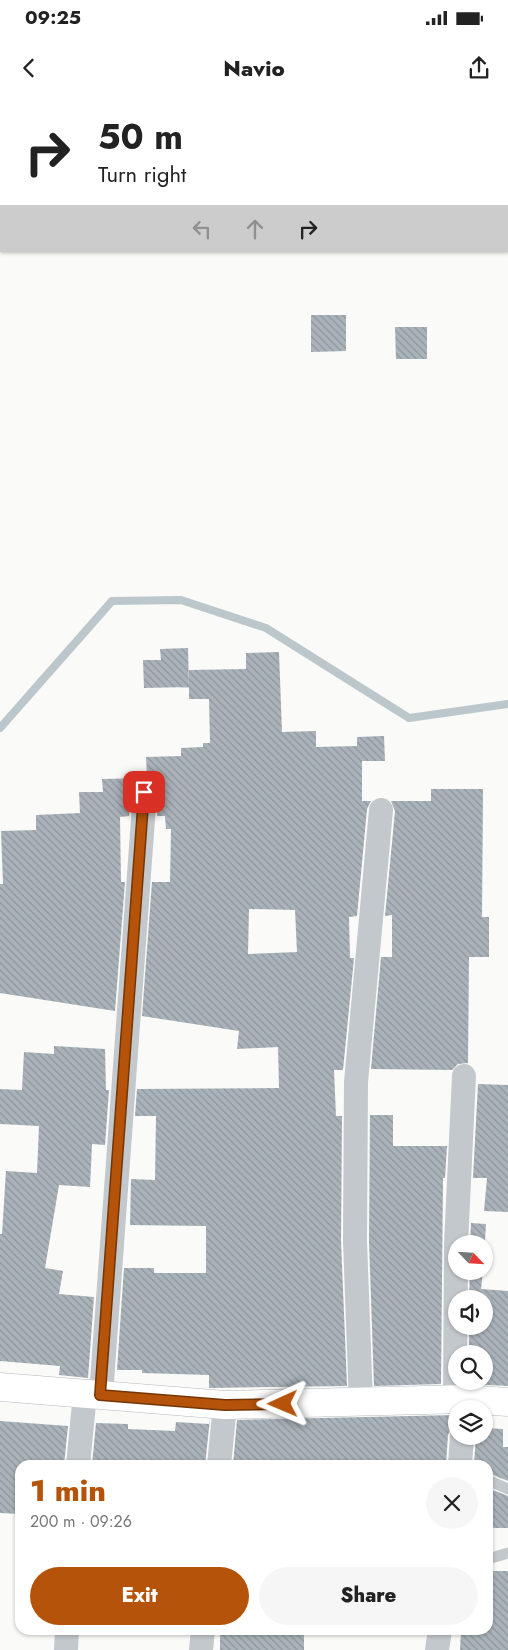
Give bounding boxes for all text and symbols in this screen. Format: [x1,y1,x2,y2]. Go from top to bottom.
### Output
text: 09:25 [25,4,81,31]
text: Navio [223,52,285,84]
icon: back [15,54,43,82]
icon: share [465,54,493,82]
text: 50 m [98,112,183,162]
icon: right [15,120,80,185]
text: Turn right [98,158,186,190]
icon: left [188,215,216,243]
icon: ahead [241,215,269,243]
icon: right [294,215,322,243]
pin [123,771,165,813]
icon: arrive [130,778,158,806]
north arrow [448,1235,492,1280]
map controls [448,1235,493,1445]
button: sound [448,1290,493,1335]
button: search [448,1345,493,1390]
position arrow [256,1377,308,1429]
button: layers [448,1400,493,1445]
text: 1 min [30,1469,106,1512]
button: close [426,1477,478,1529]
text: 200 m · 09:26 [30,1510,132,1533]
button: Exit [30,1567,249,1625]
button: Share [259,1567,478,1625]

